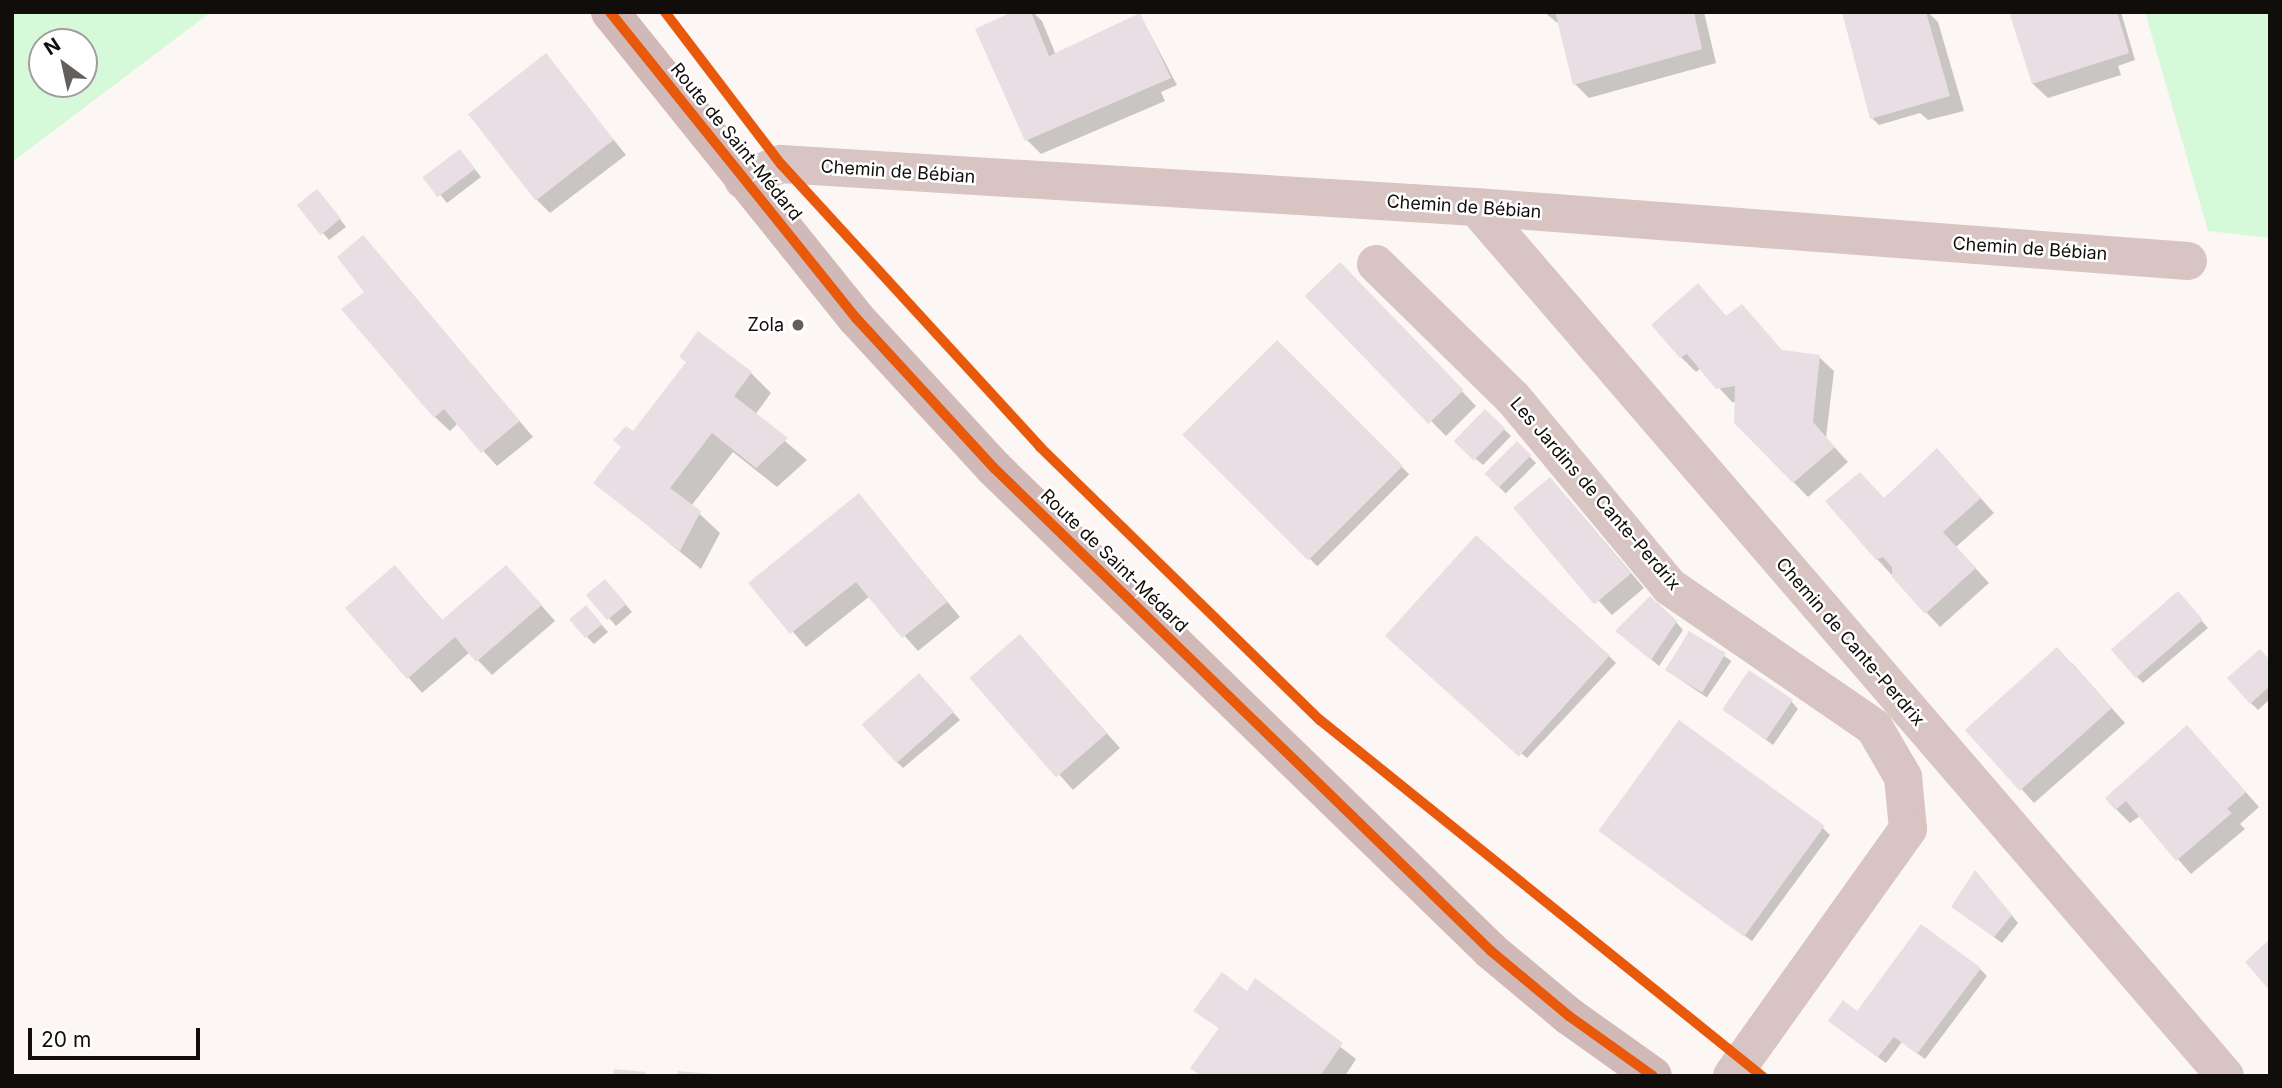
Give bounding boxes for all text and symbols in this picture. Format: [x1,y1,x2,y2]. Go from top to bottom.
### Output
north arrow [28,28,98,98]
text: N [40,33,65,60]
street label: Route de Saint-Médard [666,59,806,225]
street label: Chemin de Bébian [820,156,976,188]
street label: Chemin de Bébian [1386,191,1542,223]
street label: Chemin de Bébian [1952,233,2108,265]
place label: Zola [747,314,784,336]
marker: Zola [790,317,806,333]
street label: Les Jardins de Cante-Perdrix [1505,393,1685,595]
street label: Route de Saint-Médard [1036,485,1192,637]
street label: Chemin de Cante-Perdrix [1771,554,1929,730]
scale bar [32,1014,203,1058]
text: 20 m [41,1027,91,1052]

